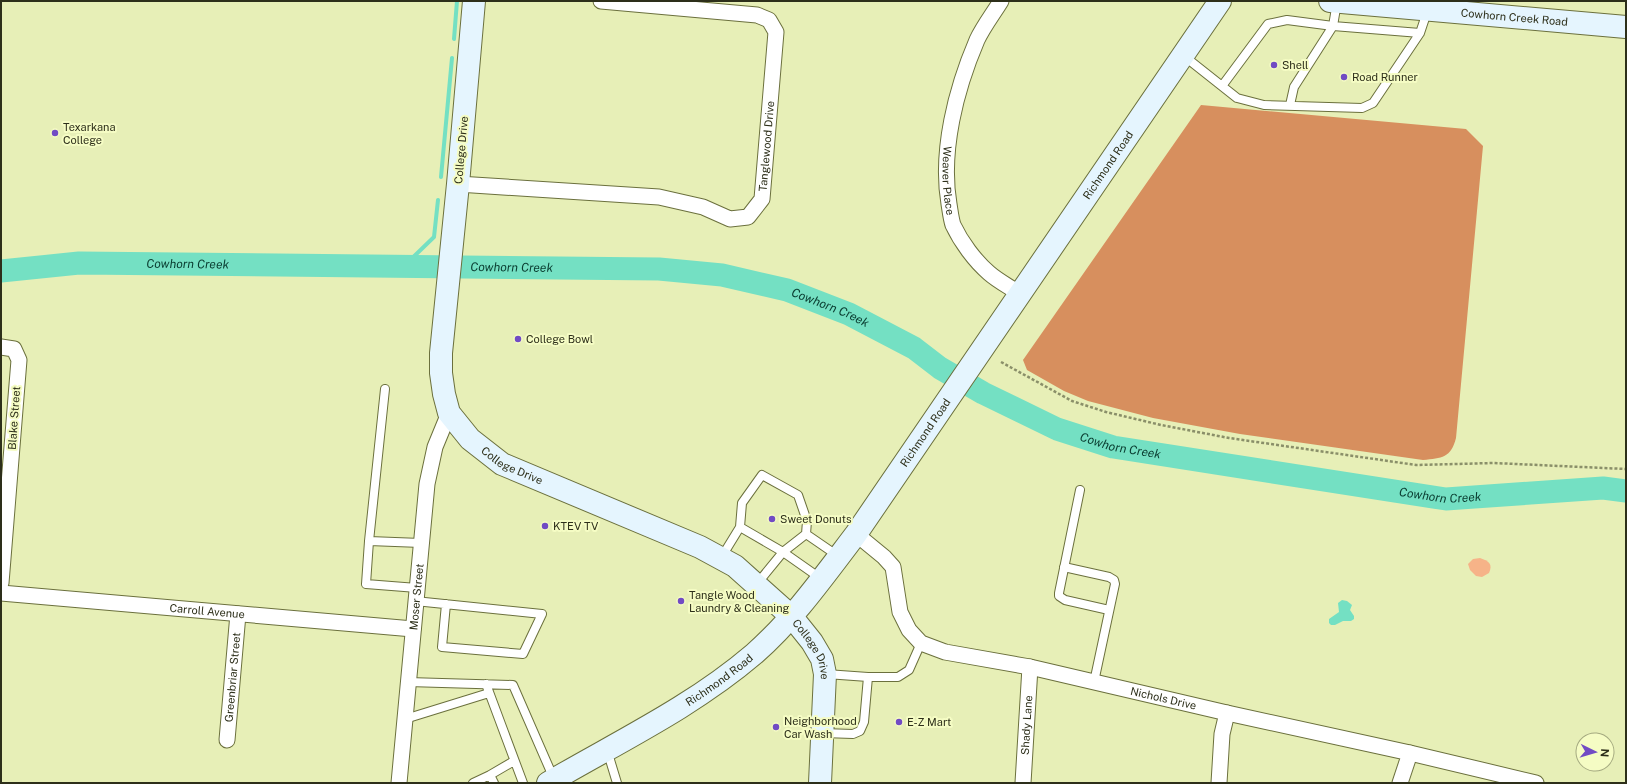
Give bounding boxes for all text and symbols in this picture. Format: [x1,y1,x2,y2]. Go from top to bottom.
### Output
street label: Cowhorn Creek Road [1460,7,1568,28]
place label: Shell [1282,59,1308,71]
marker: Shell [1269,60,1279,70]
place label: Road Runner [1352,71,1418,83]
marker: Road Runner [1339,72,1349,82]
street label: Tanglewood Drive [757,100,776,192]
street label: College Drive [452,116,470,184]
place label: Texarkana College [63,121,116,146]
marker: Texarkana College [50,128,60,138]
street label: Richmond Road [1081,129,1135,201]
street label: Weaver Place [940,146,957,216]
water label: Cowhorn Creek [146,257,230,272]
water label: Cowhorn Creek [470,260,554,275]
water label: Cowhorn Creek [789,285,872,330]
place label: College Bowl [526,333,593,345]
marker: College Bowl [513,334,523,344]
street label: Blake Street [6,386,22,450]
street label: Richmond Road [898,396,953,469]
water label: Cowhorn Creek [1078,430,1162,461]
street label: College Drive [479,444,545,486]
water label: Cowhorn Creek [1398,485,1482,506]
place label: Sweet Donuts [780,513,852,525]
marker: Sweet Donuts [767,514,777,524]
place label: KTEV TV [553,520,599,532]
marker: KTEV TV [540,521,550,531]
street label: Moser Street [407,563,426,631]
place label: Tangle Wood Laundry & Cleaning [689,589,789,614]
marker: Tangle Wood Laundry & Cleaning [676,596,686,606]
street label: Carroll Avenue [169,602,245,620]
street label: College Drive [790,617,831,680]
street label: Greenbriar Street [223,632,242,723]
street label: Richmond Road [683,652,755,708]
street label: Nichols Drive [1129,685,1198,712]
street label: Shady Lane [1019,695,1034,755]
place label: Neighborhood Car Wash [784,715,857,740]
place label: E-Z Mart [907,716,951,728]
marker: E-Z Mart [894,717,904,727]
marker: Neighborhood Car Wash [771,722,781,732]
north arrow [1575,732,1615,772]
text: N [1599,748,1611,758]

